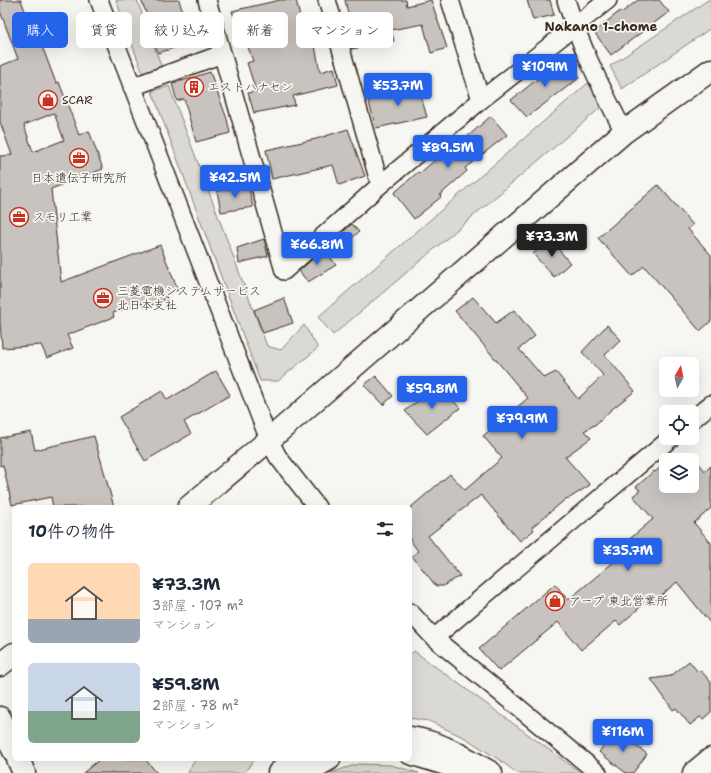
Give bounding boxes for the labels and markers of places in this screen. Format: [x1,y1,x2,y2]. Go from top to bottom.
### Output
pin: ¥109M [517,54,573,88]
pin: ¥53.7M [365,73,431,107]
building icon: エストハナセン [183,76,205,98]
place label: エストハナセン [208,79,293,95]
shop icon: SCAR [37,89,59,111]
place label: SCAR [62,92,93,108]
pin: ¥89.5M [415,135,481,169]
office icon: 日本遺伝子研究所 [68,147,90,169]
pin: ¥42.5M [202,165,268,199]
place label: 日本遺伝子研究所 [31,170,127,186]
office icon: スモリ工業 [8,206,30,228]
place label: スモリ工業 [33,209,93,225]
pin: ¥73.3M [519,224,585,258]
pin: ¥66.8M [284,232,350,266]
place label: 三菱電機システムサービス 北日本支社 [117,283,261,313]
office icon: 三菱電機システムサービス 北日本支社 [92,287,114,309]
pin: ¥59.8M [399,376,465,410]
pin: ¥79.9M [489,406,555,440]
pin: ¥35.7M [595,538,661,572]
shop icon: アープ 東北営業所 [544,590,566,612]
place label: アープ 東北営業所 [569,593,668,609]
pin: ¥116M [595,719,651,753]

